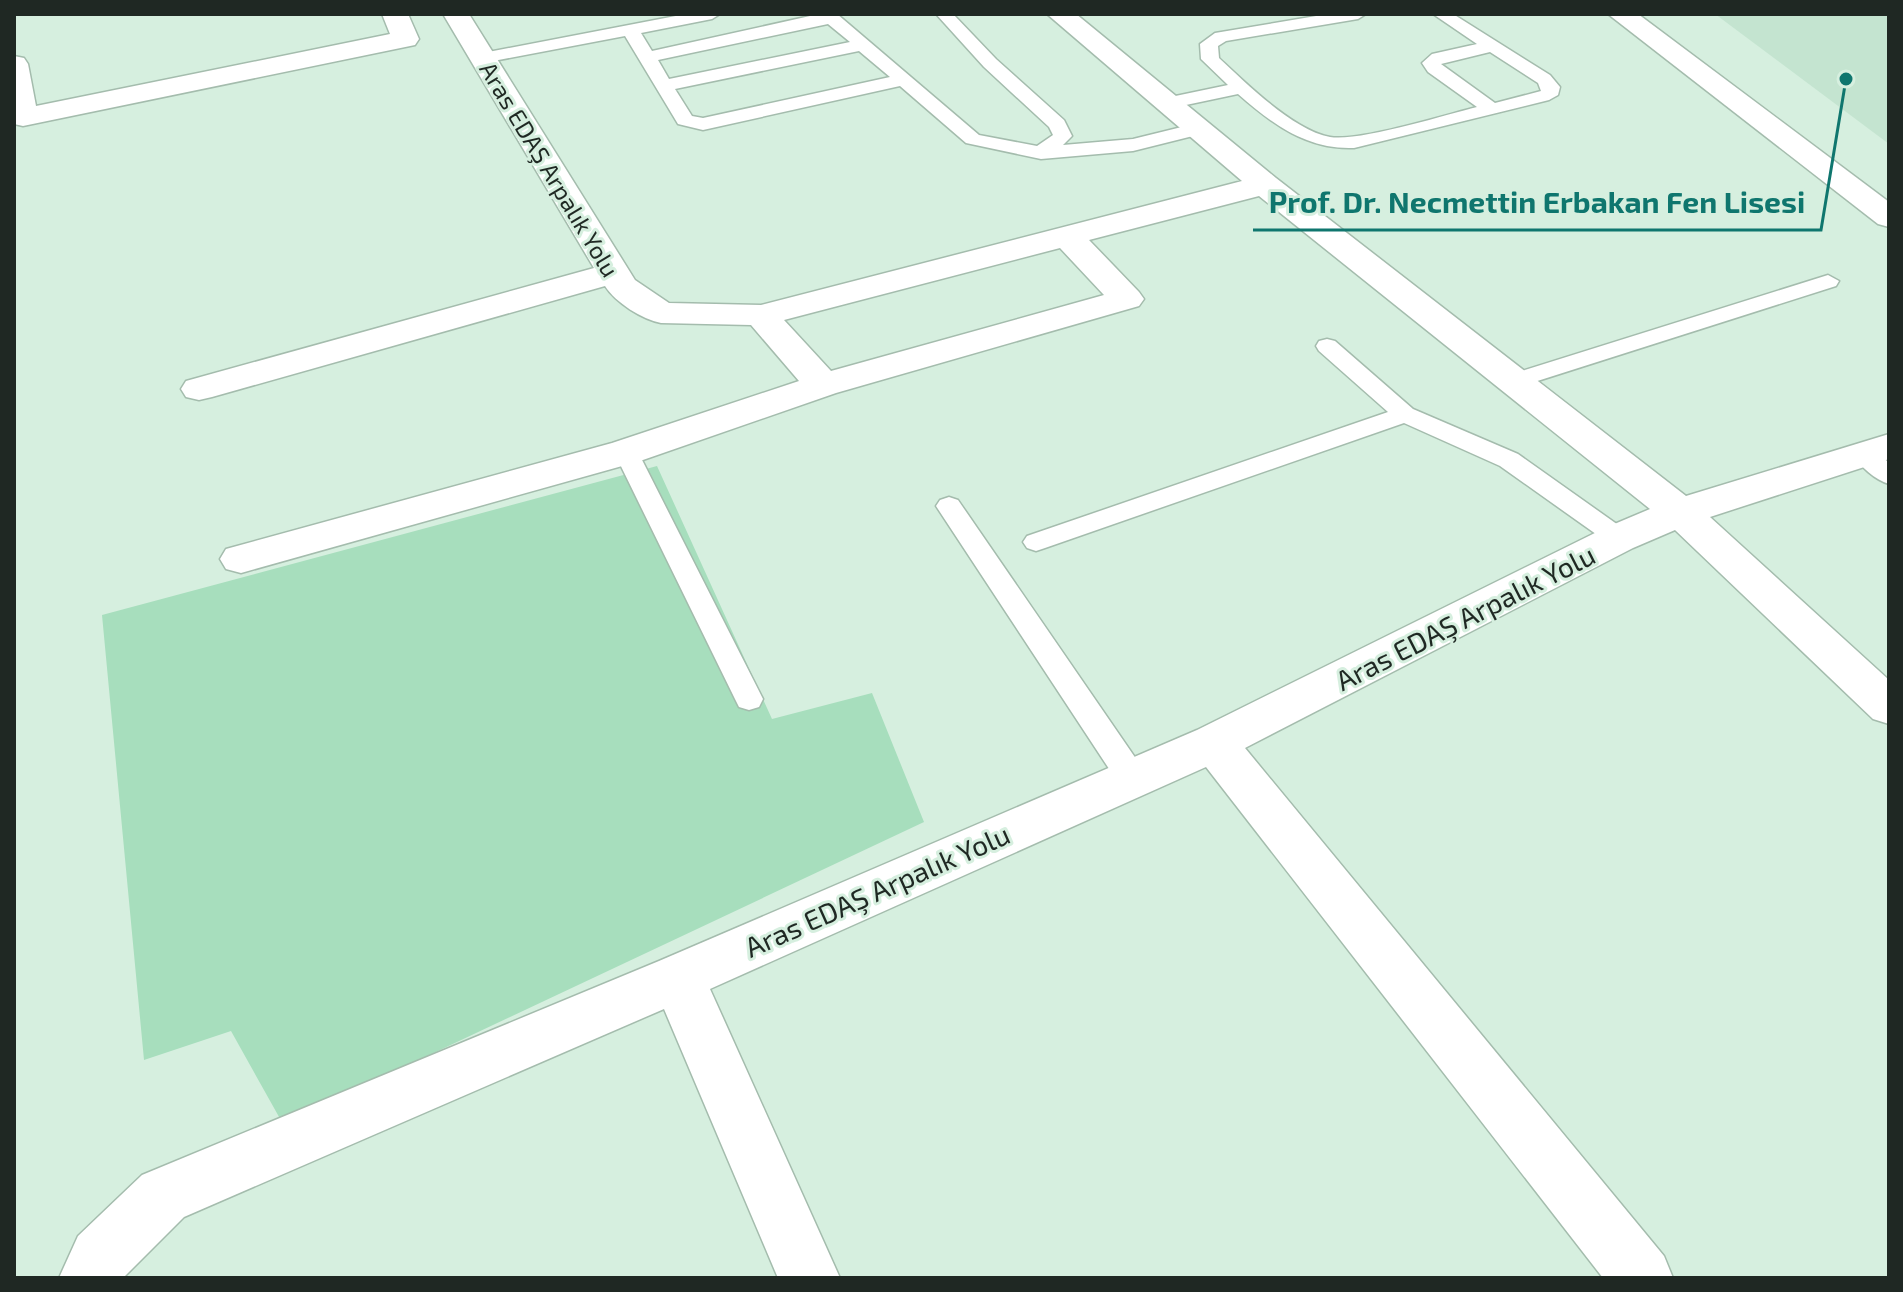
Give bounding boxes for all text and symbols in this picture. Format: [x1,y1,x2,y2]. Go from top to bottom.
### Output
street label: Aras EDAŞ Arpalık Yolu [473,56,626,282]
callout: Prof. Dr. Necmettin Erbakan Fen Lisesi [1253,176,1821,230]
text: Prof. Dr. Necmettin Erbakan Fen Lisesi [1269,183,1805,219]
street label: Aras EDAŞ Arpalık Yolu [1330,537,1601,698]
street label: Aras EDAŞ Arpalık Yolu [739,816,1015,965]

